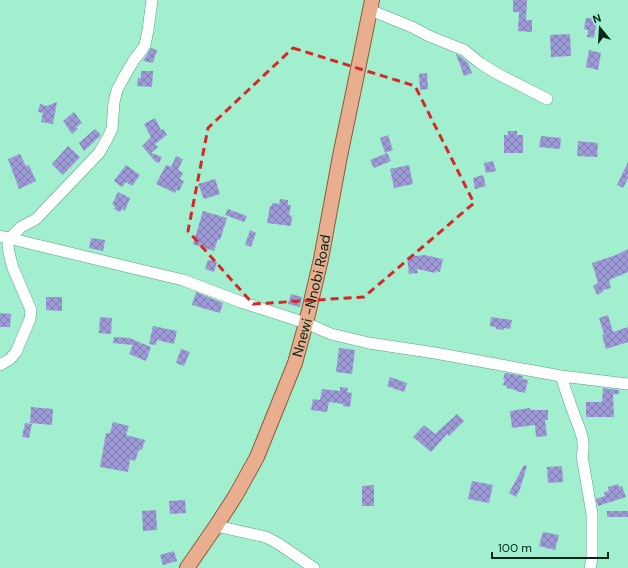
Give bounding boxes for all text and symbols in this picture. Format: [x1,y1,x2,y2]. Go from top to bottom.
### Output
north arrow [580,8,620,48]
text: N [591,11,603,26]
street label: Nnewi -Nnobi Road [288,233,334,359]
scale bar [492,534,608,560]
text: 100 m [498,540,532,556]

